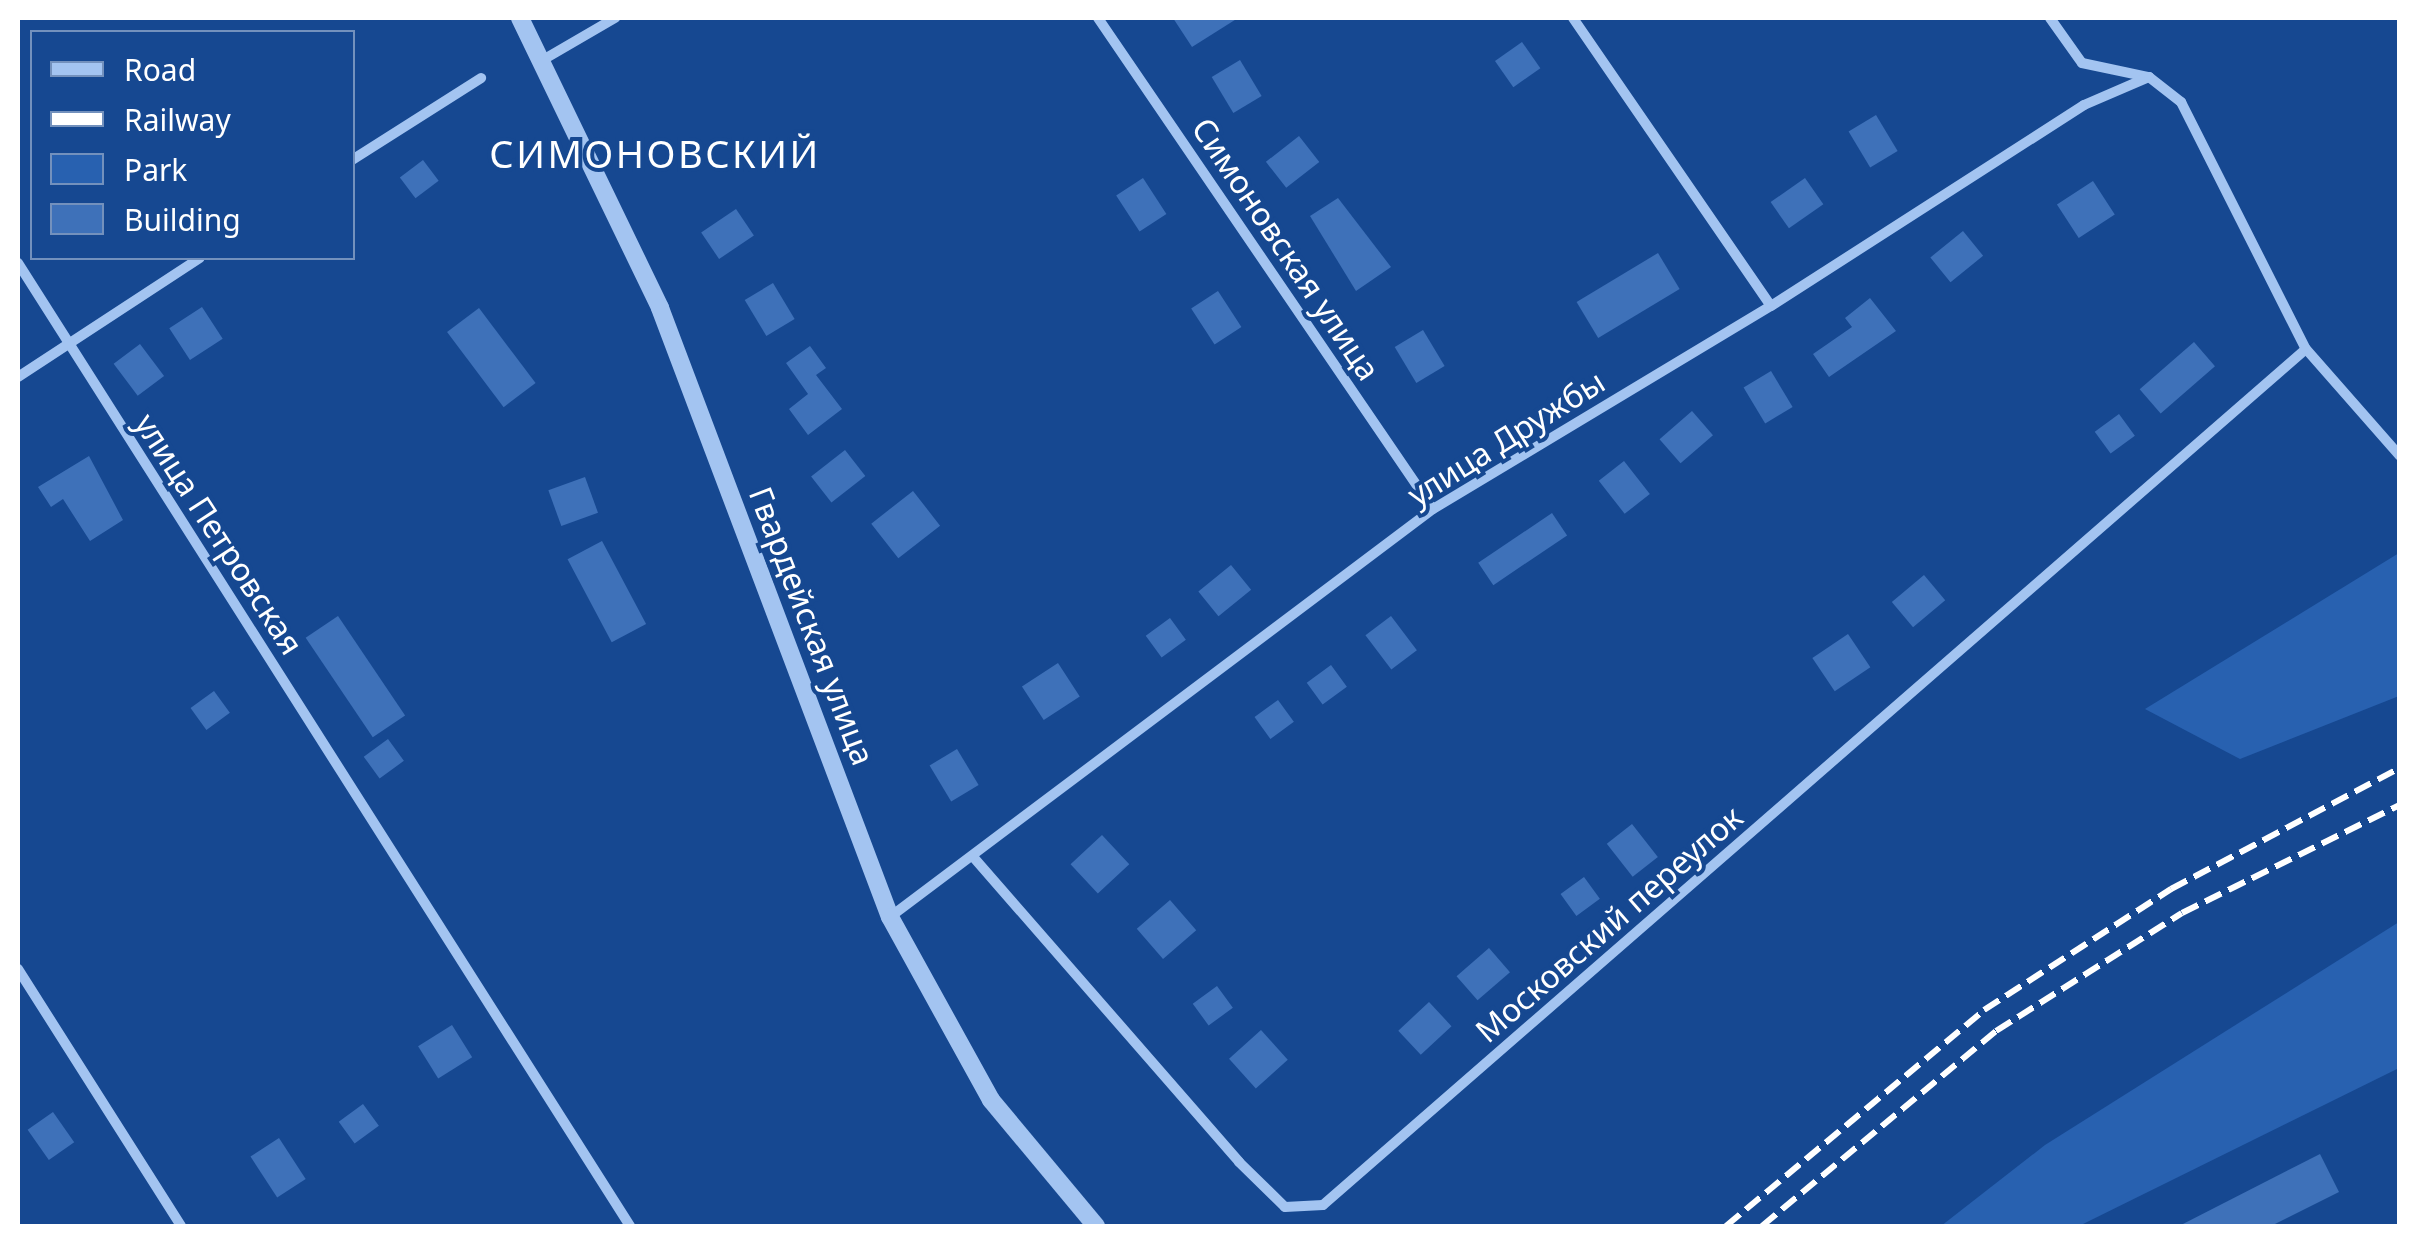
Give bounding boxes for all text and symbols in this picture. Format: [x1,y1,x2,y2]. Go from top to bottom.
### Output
legend [30,30,355,260]
text: Road [124,49,196,90]
text: Railway [124,99,231,140]
street label: Симоновская улица [1184,111,1388,387]
district label: СИМОНОВСКИЙ [489,131,821,177]
text: Park [124,149,187,190]
text: Building [124,199,241,240]
street label: улица Дружбы [1400,362,1612,514]
street label: улица Петровская [127,406,311,662]
street label: Гвардейская улица [741,482,883,770]
street label: Московский переулок [1468,798,1750,1050]

